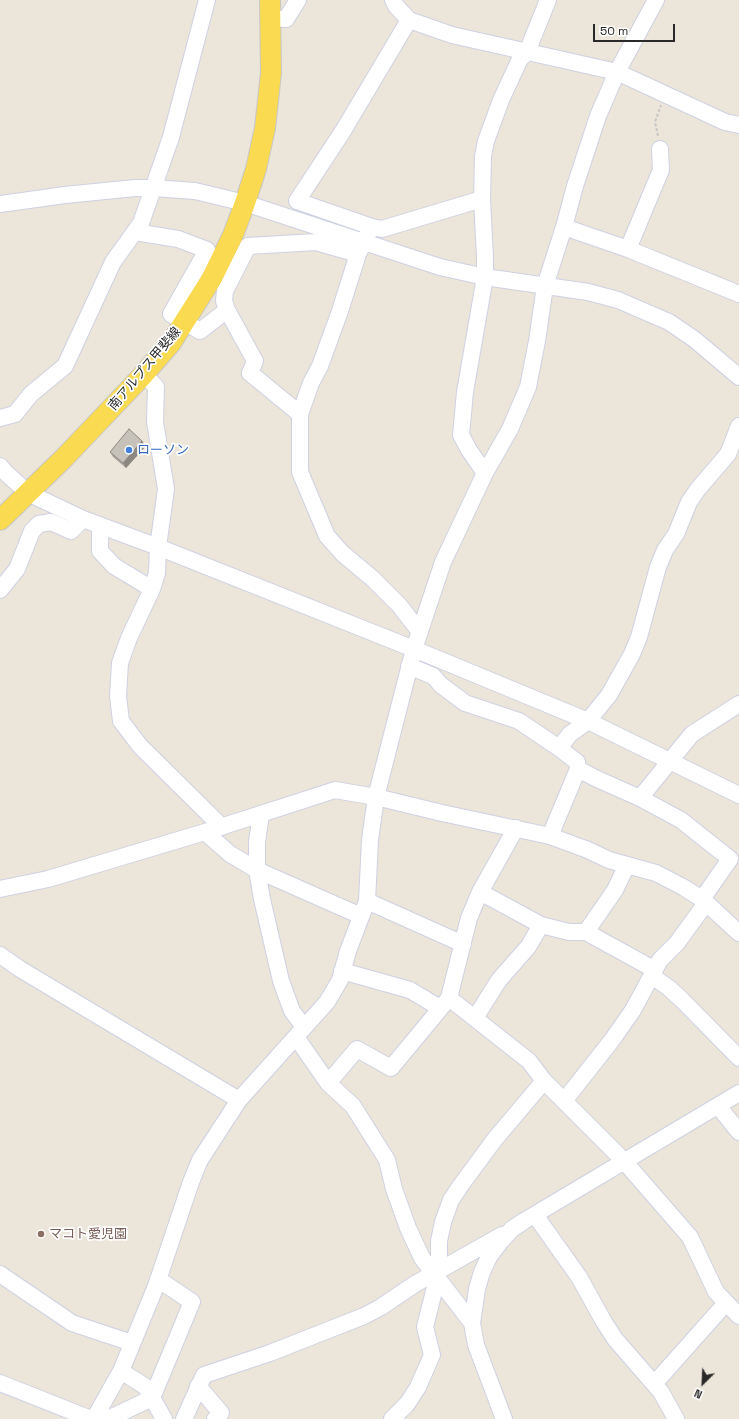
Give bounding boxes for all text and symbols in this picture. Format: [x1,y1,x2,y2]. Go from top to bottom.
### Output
scale bar [595,16,677,42]
text: 50 m [600,23,628,39]
street label: 南アルプス甲斐線 [106,324,184,414]
place label: ローソン [137,442,189,458]
marker: ローソン [124,445,134,455]
place label: マコト愛児園 [49,1226,127,1242]
marker: マコト愛児園 [36,1229,46,1239]
north arrow [683,1363,723,1403]
text: N [692,1386,704,1402]

